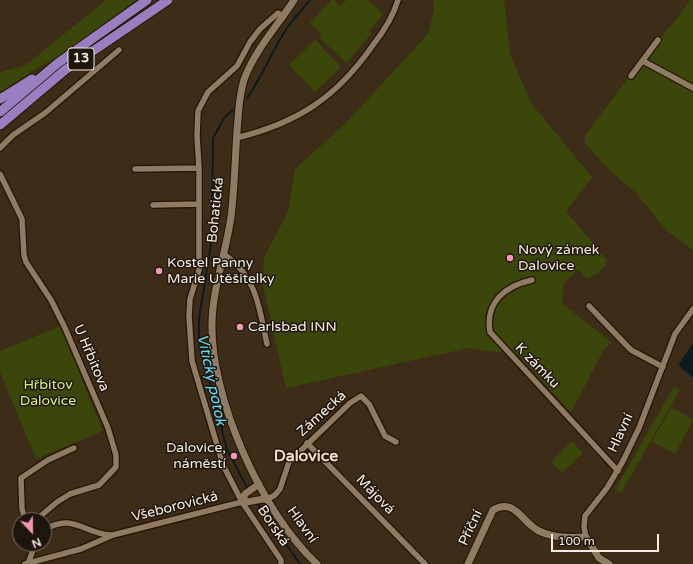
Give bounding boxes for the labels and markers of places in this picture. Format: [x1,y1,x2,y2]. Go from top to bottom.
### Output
place label: Nový zámek Dalovice [518,242,599,274]
marker: Nový zámek Dalovice [505,253,515,263]
place label: Kostel Panny Marie Utěšitelky [167,255,274,288]
marker: Kostel Panny Marie Utěšitelky [154,266,164,276]
place label: Carlsbad INN [248,319,337,335]
marker: Carlsbad INN [235,322,245,332]
place label: Dalovice, náměstí [166,440,226,472]
marker: Dalovice, náměstí [229,451,239,461]

